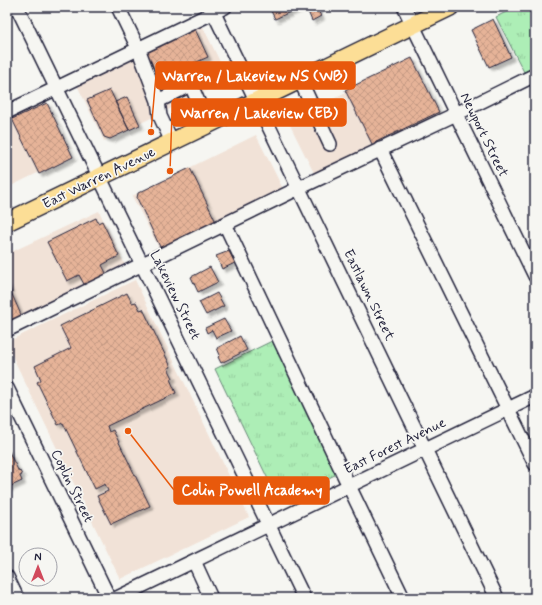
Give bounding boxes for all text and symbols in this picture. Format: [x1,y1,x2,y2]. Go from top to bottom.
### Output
callout: Warren / Lakeview NS (WB) [156,62,355,89]
text: Warren / Lakeview NS (WB) [162,67,348,87]
street label: Newport Street [456,90,512,181]
callout: Warren / Lakeview (EB) [172,99,346,126]
text: Warren / Lakeview (EB) [179,104,338,124]
street label: East Warren Avenue [40,143,159,213]
street label: Eastlawn Street [339,246,399,344]
street label: Lakeview Street [146,247,204,343]
street label: East Forest Avenue [341,413,449,478]
street label: Coplin Street [47,447,97,525]
callout: Colin Powell Academy [174,477,329,504]
text: Colin Powell Academy [181,481,323,501]
north arrow [18,547,58,587]
text: N [34,551,42,565]

